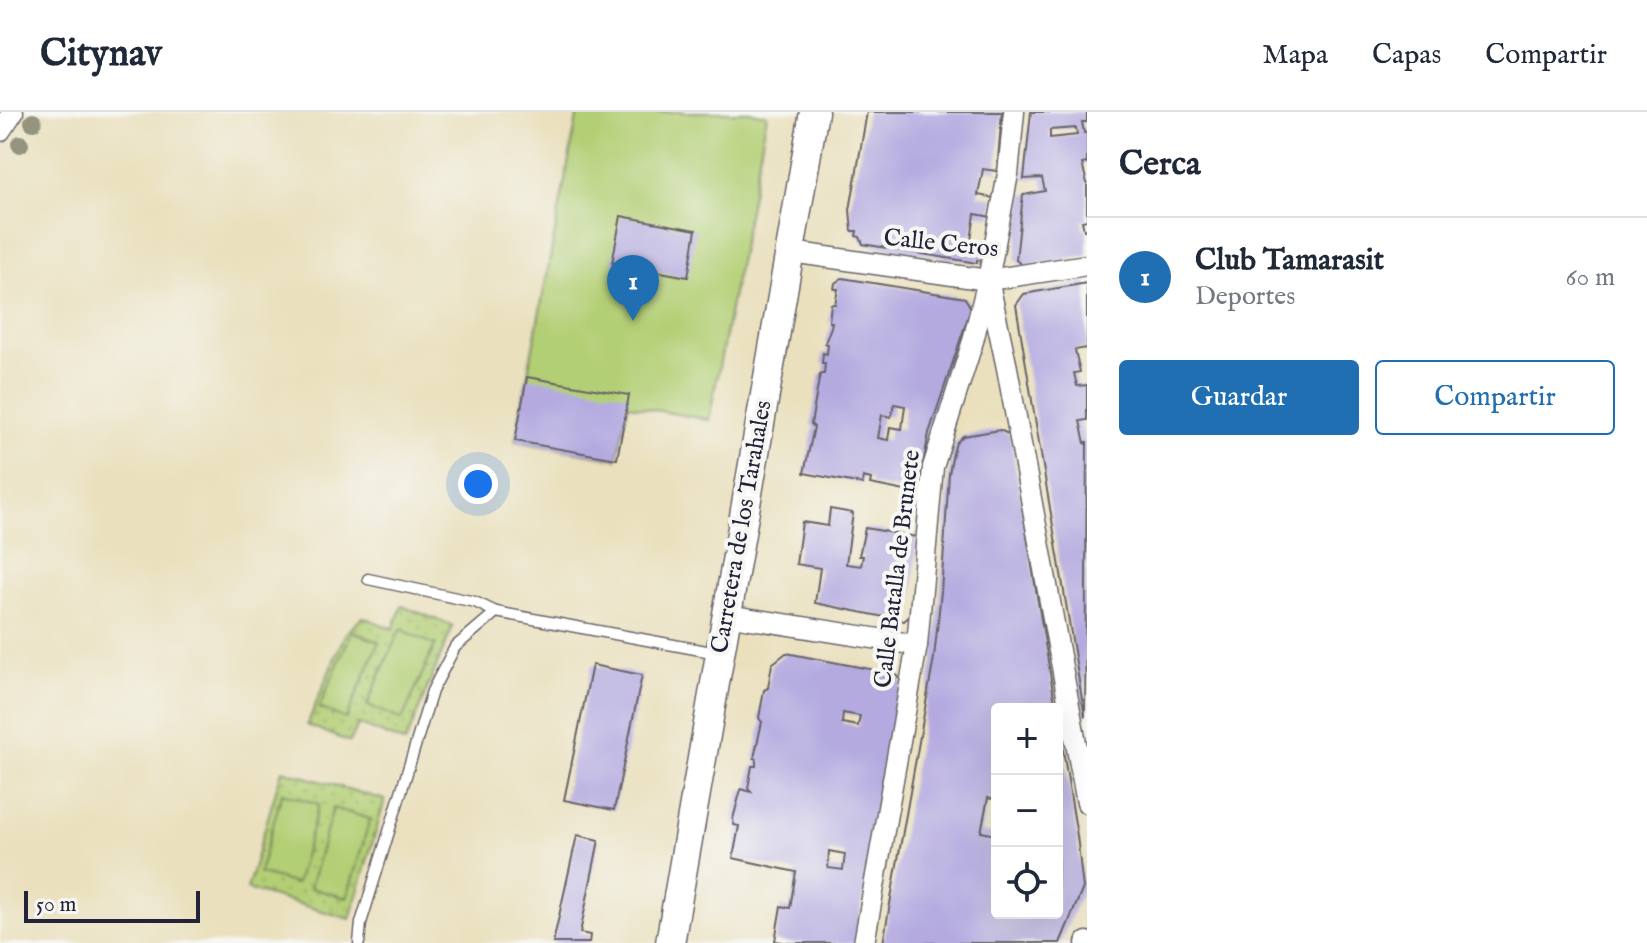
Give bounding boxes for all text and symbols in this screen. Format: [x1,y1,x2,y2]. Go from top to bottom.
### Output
text: Citynav [40,31,162,79]
text: Mapa [1262,38,1328,73]
text: Capas [1372,38,1441,73]
text: Compartir [1485,38,1607,73]
text: Cerca [1119,143,1201,186]
street label: Calle Ceros [882,223,1000,265]
text: Club Tamarasit [1195,242,1384,280]
pin: 1 [607,255,659,321]
text: 1 [1140,261,1150,294]
text: 60 m [1566,261,1615,294]
text: Deportes [1195,280,1295,313]
button: Guardar [1119,360,1359,435]
button: Compartir [1375,360,1615,435]
street label: Carretera de los Tarahales [704,398,780,656]
street label: Calle Batalla de Brunete [868,448,928,690]
your location [458,464,498,504]
map controls [991,703,1063,919]
button: + [991,703,1063,775]
button: − [991,775,1063,847]
button: locate [991,847,1063,919]
scale bar [24,887,200,923]
text: 50 m [36,891,77,919]

